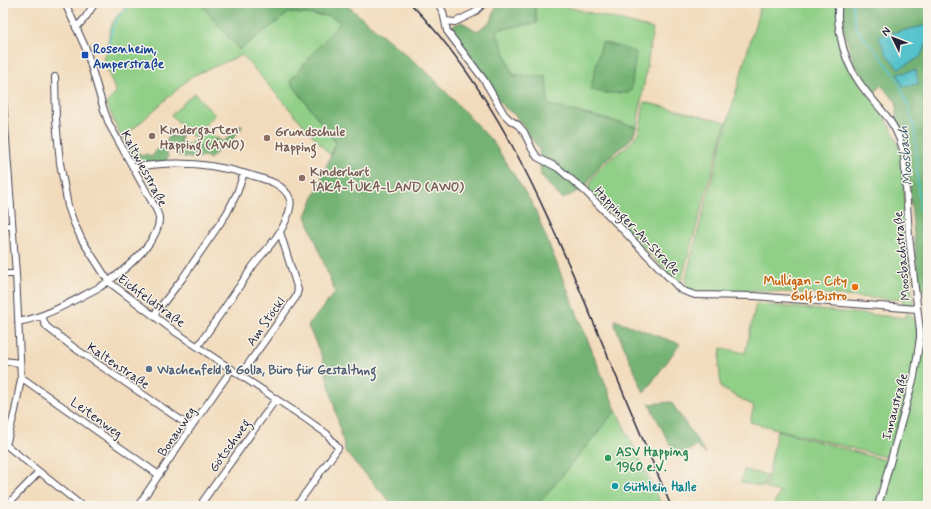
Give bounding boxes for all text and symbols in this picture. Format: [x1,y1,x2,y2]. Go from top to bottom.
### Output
north arrow [873,18,913,58]
text: N [879,24,894,39]
place label: Rosenheim, Amperstraße [93,41,165,73]
marker: Rosenheim, Amperstraße [80,50,90,60]
place label: Kindergarten Happing (AWO) [160,122,245,157]
place label: Grundschule Happing [275,124,346,159]
water label: Moosbach [894,125,918,186]
street label: Kaltwiesstraße [117,128,171,210]
marker: Kindergarten Happing (AWO) [147,131,157,141]
marker: Grundschule Happing [262,133,272,143]
place label: Kinderhort TAKA-TUKA-LAND (AWO) [310,164,464,196]
marker: Kinderhort TAKA-TUKA-LAND (AWO) [297,173,307,183]
street label: Happinger-Au-Straße [589,183,684,280]
street label: Moosbachstraße [890,210,915,301]
street label: Eichfeldstraße [114,271,188,332]
place label: Mulligan - City Golf Bistro [763,273,848,305]
marker: Mulligan - City Golf Bistro [850,282,860,292]
street label: Am Stöckl [243,294,289,350]
street label: Kaltenstraße [83,339,153,393]
place label: Wachenfeld & Golla, Büro für Gestaltung [156,362,376,382]
marker: Wachenfeld & Golla, Büro für Gestaltung [144,364,154,374]
street label: Innaustraße [878,371,913,442]
street label: Leitenweg [67,394,126,442]
street label: Bonauweg [154,404,200,460]
street label: Götschweg [206,416,256,477]
place label: ASV Happing 1960 e.V. [616,444,689,476]
marker: ASV Happing 1960 e.V. [603,453,613,463]
place label: Güthlein Halle [623,479,697,496]
marker: Güthlein Halle [610,481,620,491]

